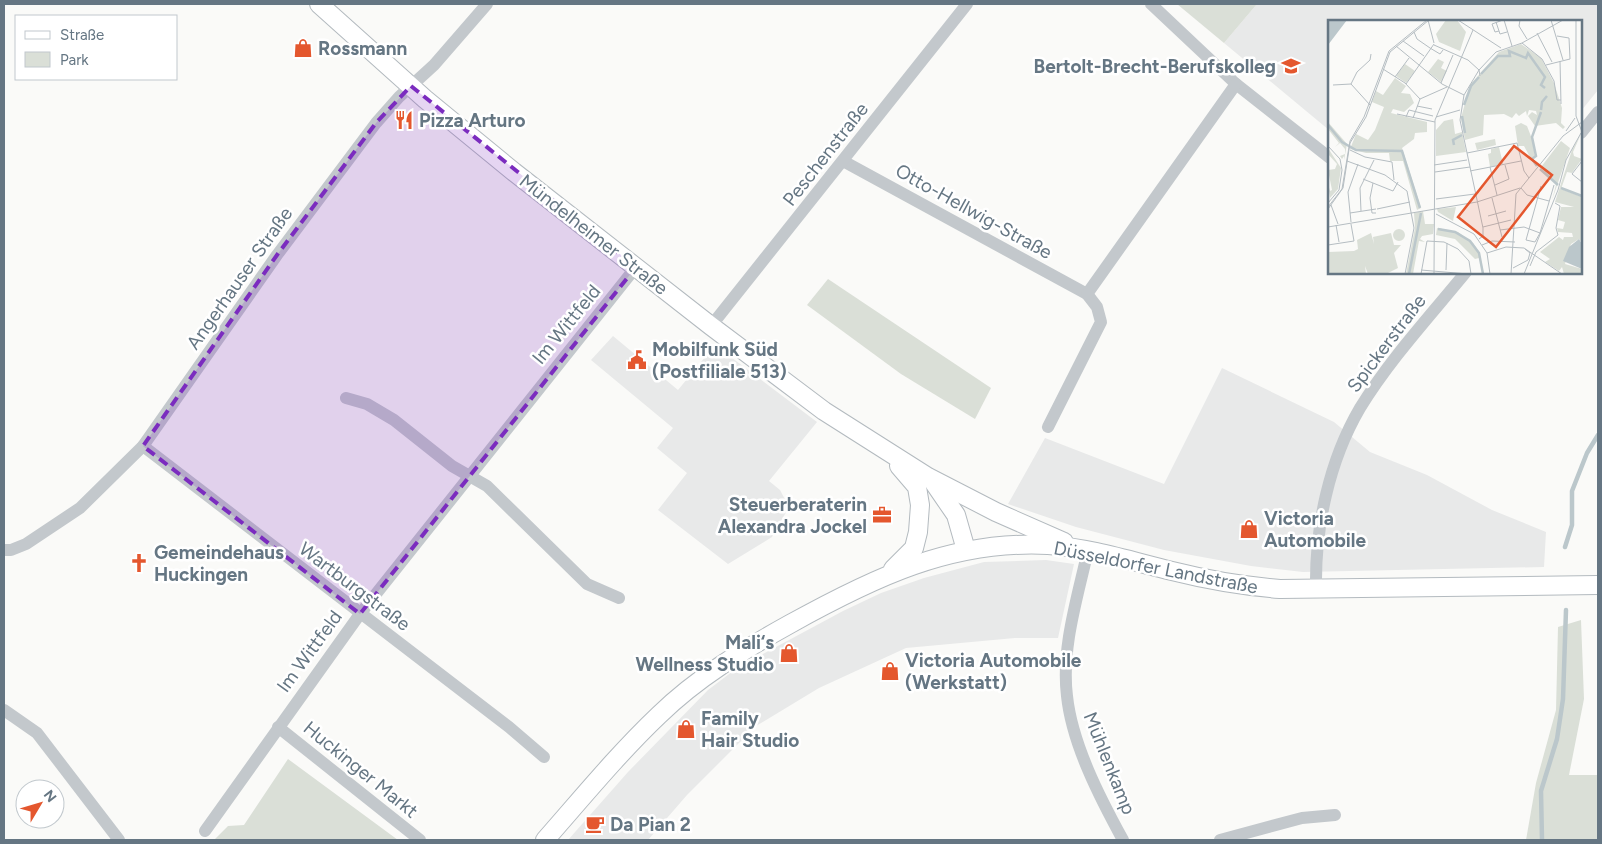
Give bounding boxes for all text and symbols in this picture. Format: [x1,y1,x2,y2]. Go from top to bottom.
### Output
legend [15,15,178,80]
inset map [1328,20,1582,274]
text: Straße [60,26,104,44]
shop icon: Rossmann [292,37,314,59]
place label: Rossmann [318,37,407,60]
text: Park [60,51,89,69]
place label: Bertolt-Brecht-Berufskolleg [1034,55,1276,78]
school or university icon: Bertolt-Brecht-Berufskolleg [1280,55,1302,77]
street label: Peschenstraße [778,98,873,211]
restaurant icon: Pizza Arturo [393,109,415,131]
place label: Pizza Arturo [419,109,526,132]
street label: Otto-Hellwig-Straße [891,159,1056,264]
street label: Mündelheimer Straße [515,169,673,300]
street label: Angerhauser Straße [182,203,297,354]
street label: Im Wittfeld [527,280,605,369]
street label: Spickerstraße [1342,290,1431,397]
place label: Mobilfunk Süd (Postfiliale 513) [652,338,787,383]
public building icon: Mobilfunk Süd (Postfiliale 513) [626,349,648,371]
place label: Steuerberaterin Alexandra Jockel [718,493,867,538]
office icon: Steuerberaterin Alexandra Jockel [871,504,893,526]
place label: Victoria Automobile [1264,507,1366,552]
shop icon: Victoria Automobile [1238,518,1260,540]
street label: Düsseldorfer Landstraße [1052,536,1260,599]
street label: Wartburgstraße [295,537,415,636]
place label: Gemeindehaus Huckingen [154,541,284,586]
church icon: Gemeindehaus Huckingen [128,552,150,574]
street label: Im Wittfeld [272,606,347,697]
place label: Mali‘s Wellness Studio [635,631,774,676]
shop icon: Mali‘s Wellness Studio [778,642,800,664]
place label: Victoria Automobile (Werkstatt) [905,649,1082,694]
shop icon: Victoria Automobile (Werkstatt) [879,660,901,682]
place label: Family Hair Studio [701,707,799,752]
street label: Mühlenkamp [1079,709,1141,818]
street label: Huckinger Markt [299,716,423,823]
shop icon: Family Hair Studio [675,718,697,740]
north arrow [15,779,65,829]
text: N [40,787,60,806]
cafe icon: Da Pian 2 [584,813,606,835]
place label: Da Pian 2 [610,813,691,836]

